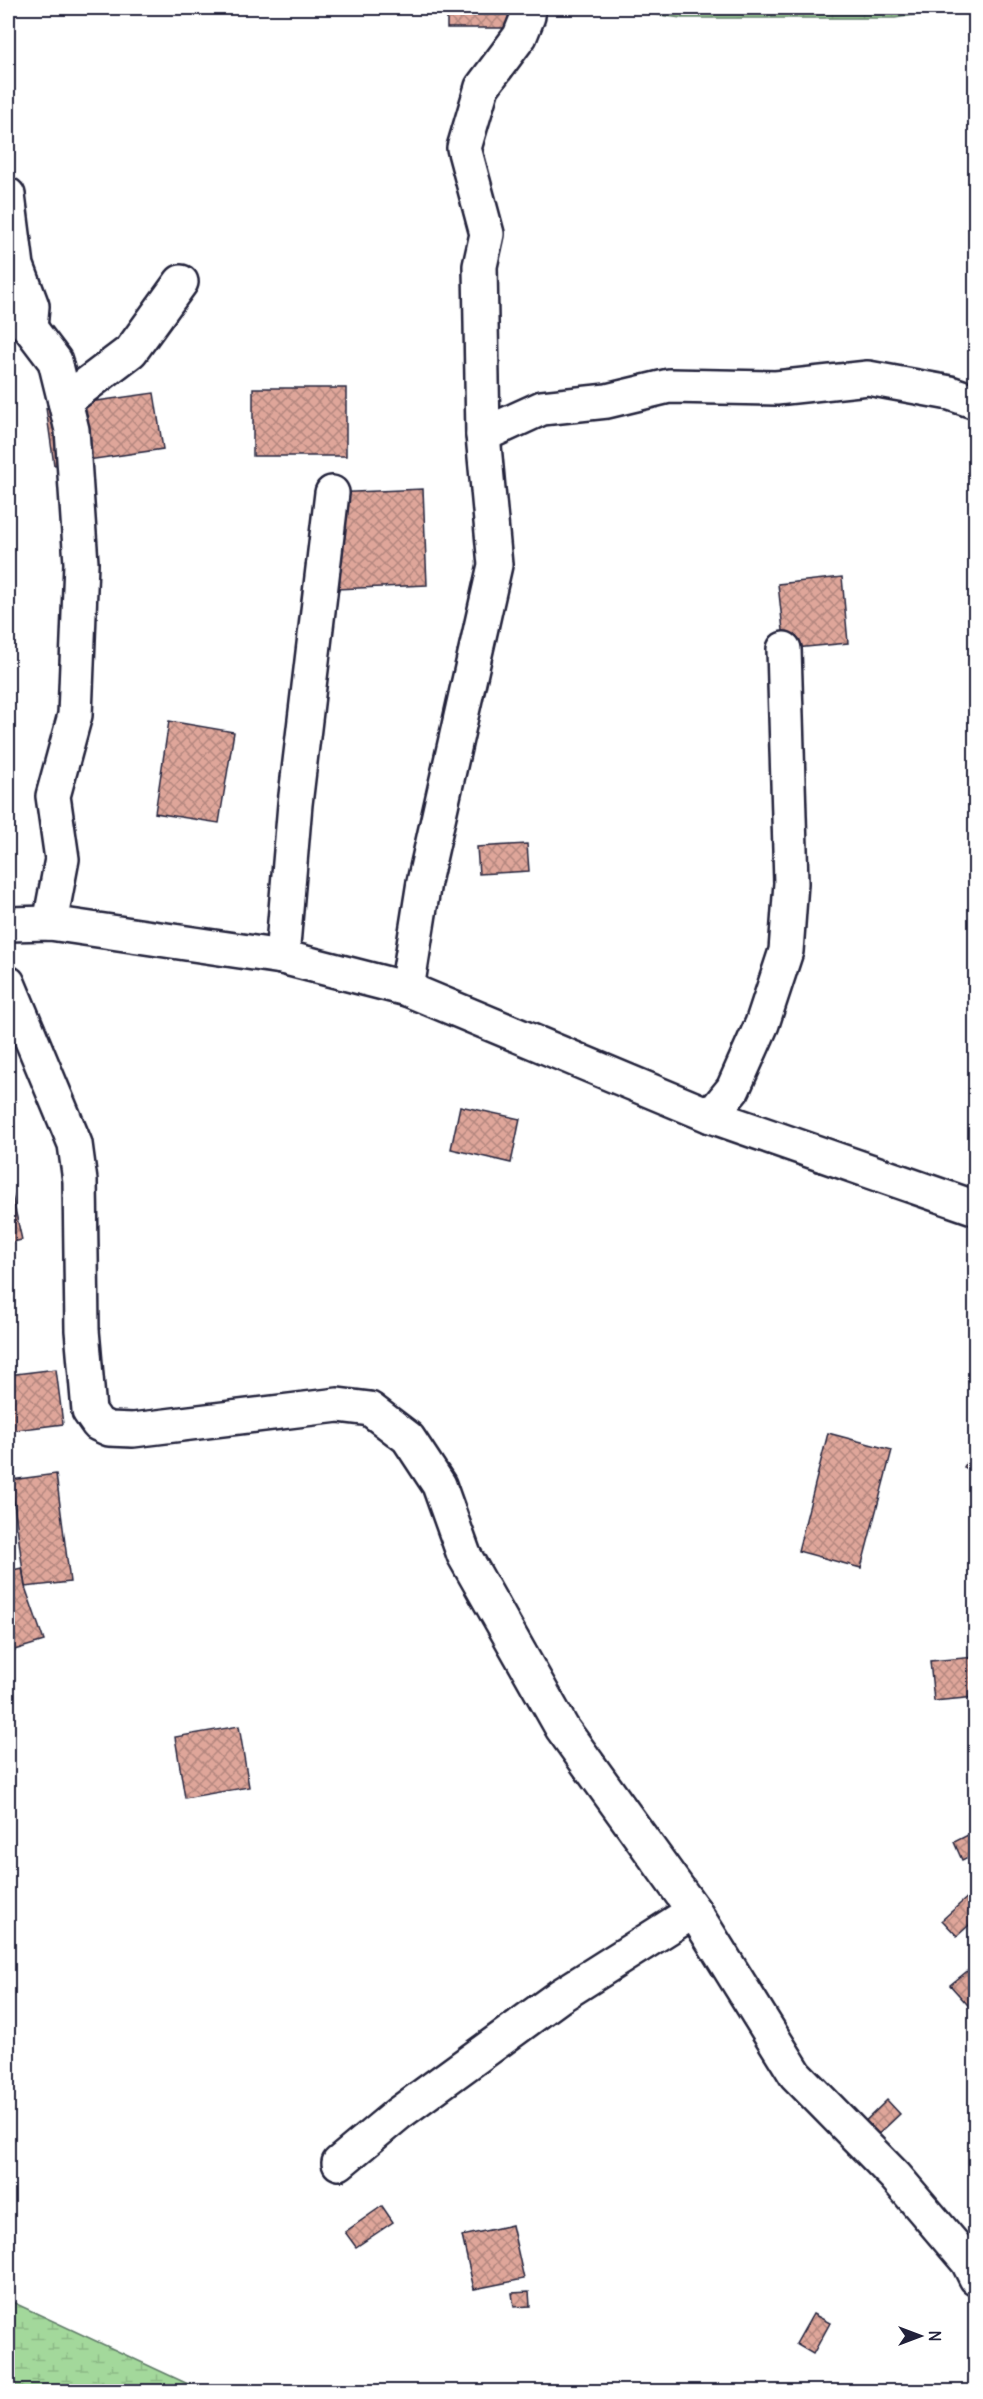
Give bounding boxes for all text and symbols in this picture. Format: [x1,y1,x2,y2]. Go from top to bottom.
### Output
north arrow [890,2306,950,2366]
text: N [925,2330,945,2342]

